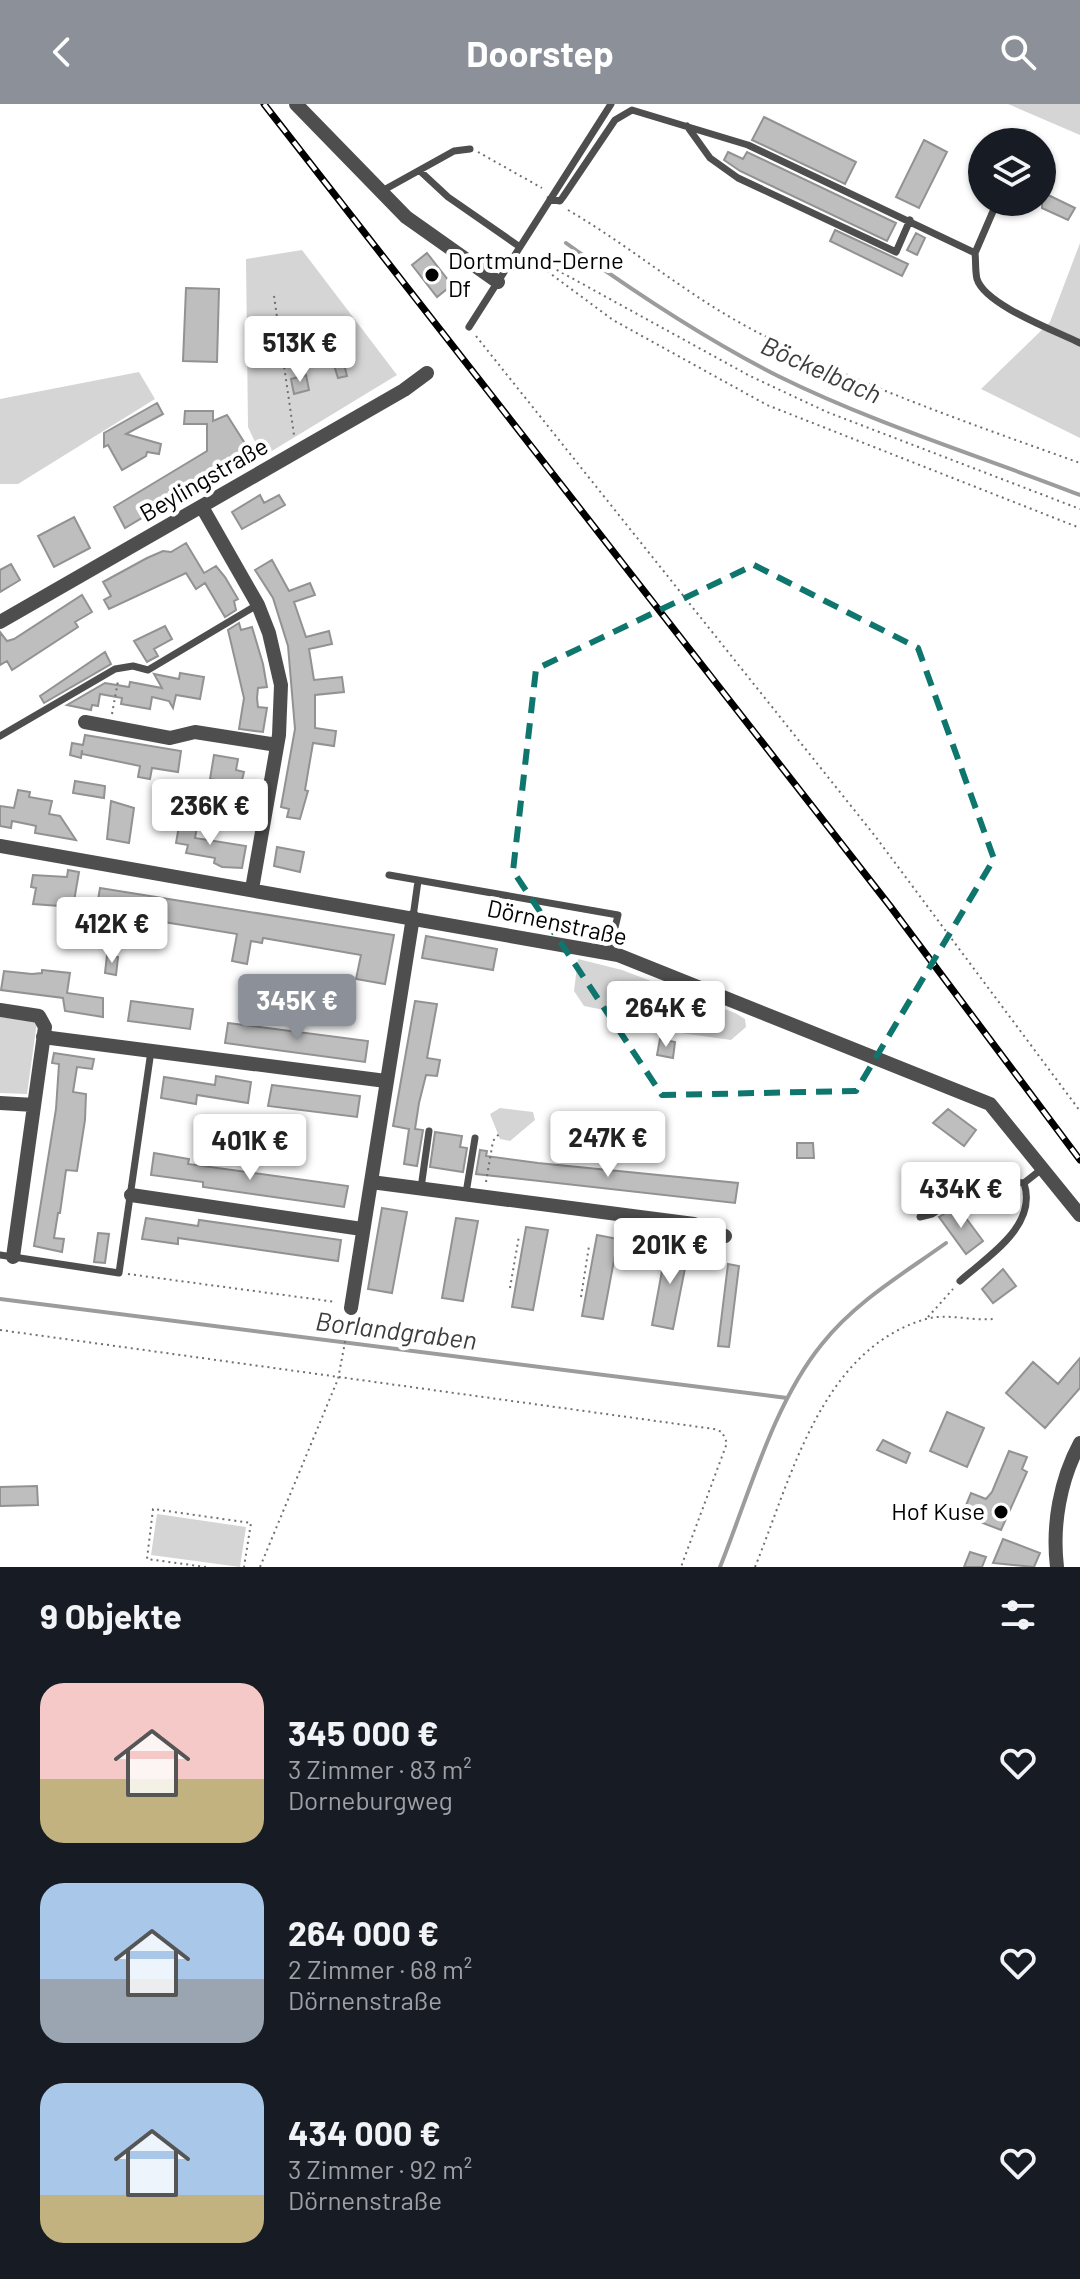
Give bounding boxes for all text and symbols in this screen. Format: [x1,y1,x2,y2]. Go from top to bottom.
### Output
icon: back [40,30,84,74]
icon: search [996,30,1040,74]
text: Doorstep [466,31,614,74]
map controls [968,128,1056,216]
button: layers [968,128,1056,216]
place label: Dortmund-Derne Df [448,245,624,302]
marker: Dortmund-Derne Df [423,266,441,284]
pin: 513K € [235,316,365,384]
text: 513K € [263,326,337,357]
water label: Böckelbach [757,328,886,409]
street label: Beylingstraße [134,430,273,527]
pin: 236K € [145,779,275,847]
text: 236K € [170,789,250,820]
street label: Dörnenstraße [485,893,630,951]
pin: 412K € [47,897,177,965]
text: 412K € [75,907,149,938]
pin: 345K € [232,974,362,1042]
pin: 264K € [601,981,731,1049]
text: 345K € [256,984,338,1015]
text: 264K € [625,991,707,1022]
pin: 247K € [543,1111,673,1179]
pin: 401K € [185,1114,315,1182]
text: 247K € [568,1121,648,1152]
text: 401K € [211,1124,289,1155]
pin: 434K € [896,1162,1026,1230]
text: 434K € [919,1172,1003,1203]
pin: 201K € [605,1218,735,1286]
text: 201K € [632,1228,708,1259]
water label: Borlandgraben [314,1304,479,1355]
place label: Hof Kuse [891,1496,985,1525]
marker: Hof Kuse [992,1503,1010,1521]
icon: filters [996,1593,1040,1637]
text: 9 Objekte [40,1595,182,1636]
text: 345 000 € [288,1712,439,1753]
icon: home [104,1715,200,1811]
icon: heart [996,1741,1040,1785]
text: 3 Zimmer · 83 m² [288,1753,472,1784]
text: Dorneburgweg [288,1784,453,1815]
text: 264 000 € [288,1912,439,1953]
icon: home [104,1915,200,2011]
icon: heart [996,1941,1040,1985]
text: 2 Zimmer · 68 m² [288,1953,472,1984]
text: Dörnenstraße [288,1984,442,2015]
text: 434 000 € [288,2112,441,2153]
icon: home [104,2115,200,2211]
icon: heart [996,2141,1040,2185]
text: 3 Zimmer · 92 m² [288,2153,472,2184]
text: Dörnenstraße [288,2184,442,2215]

